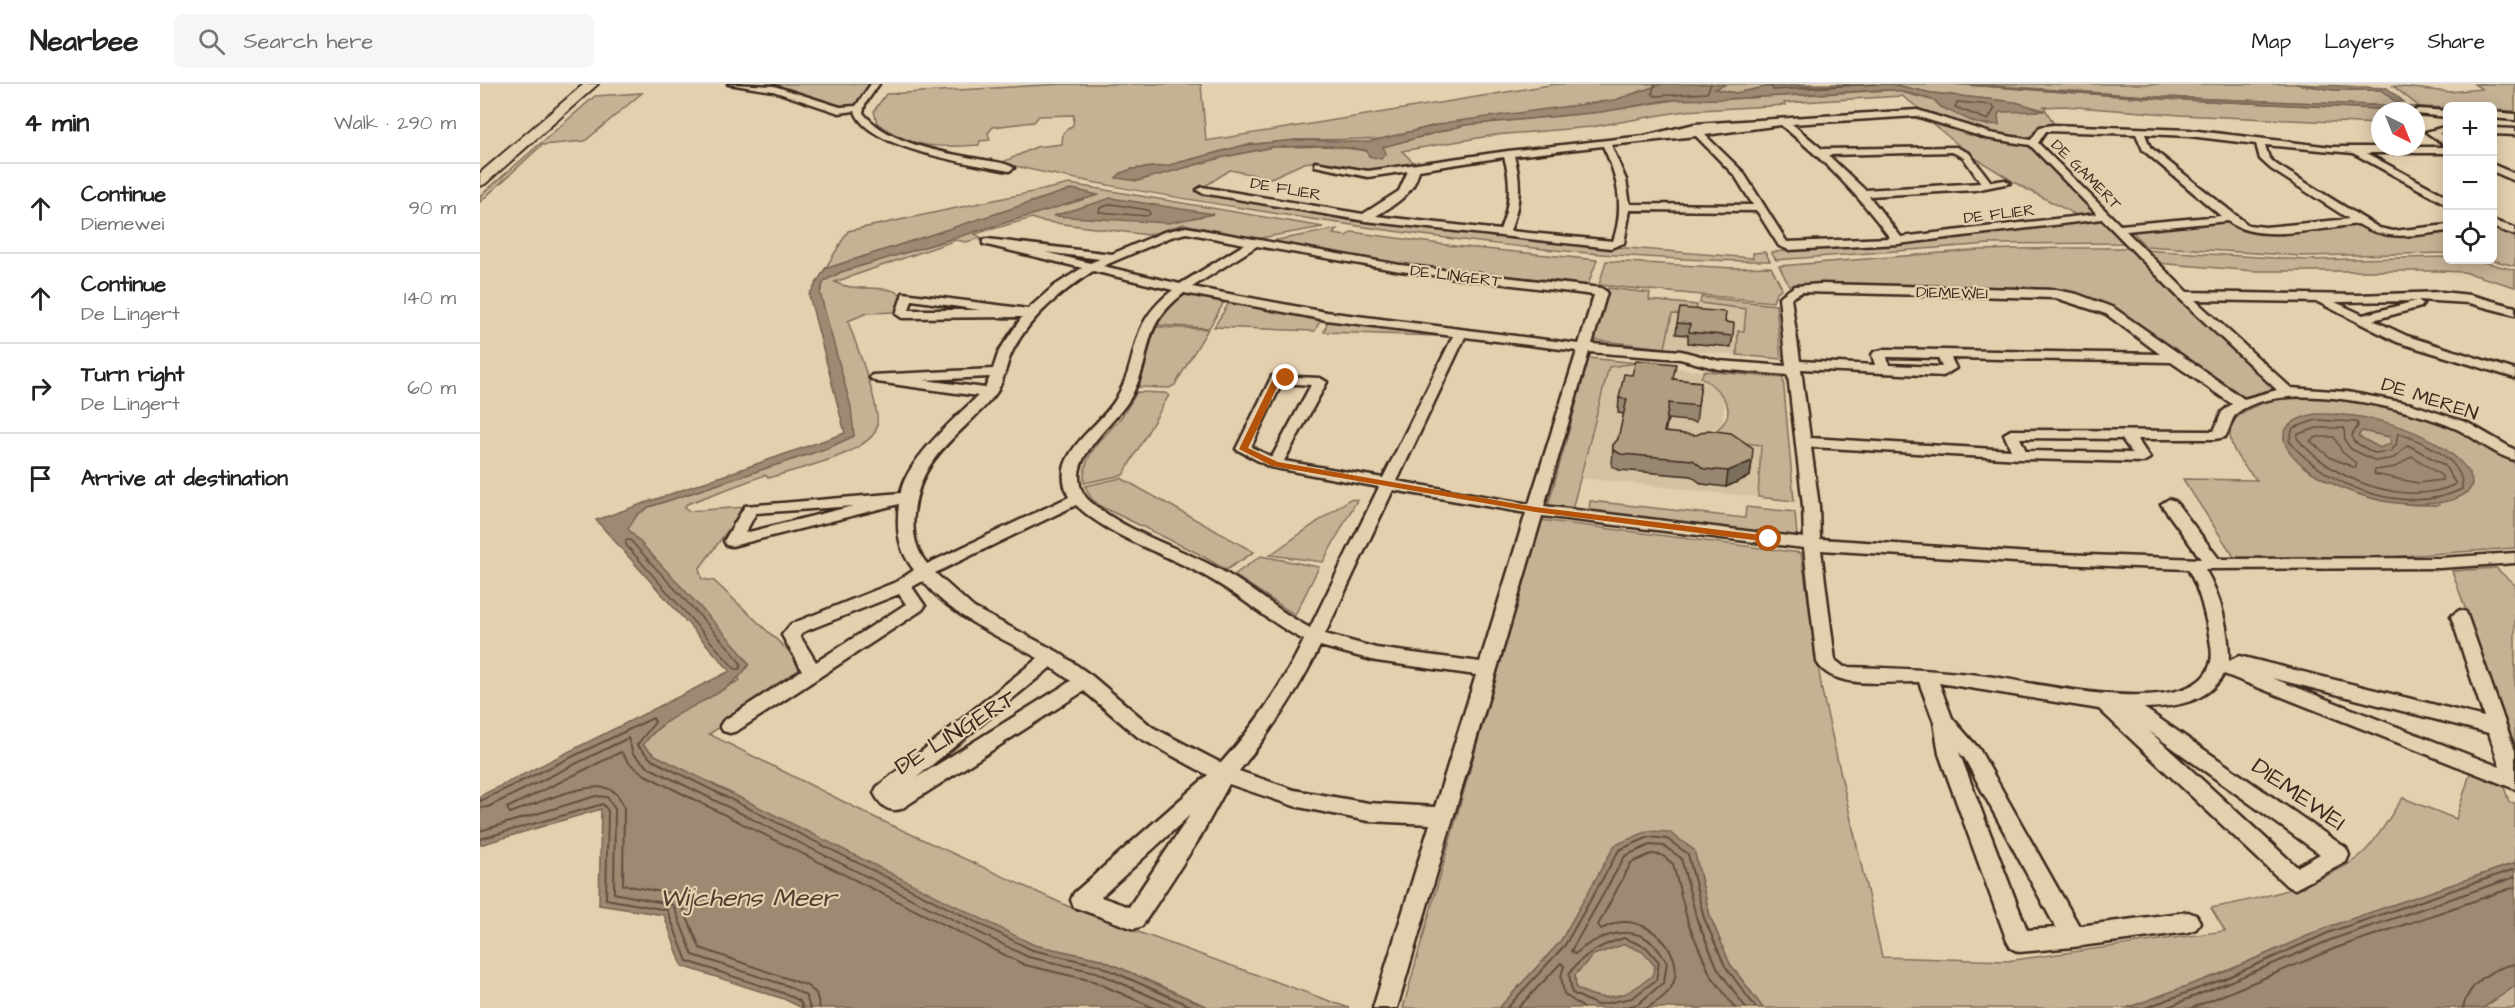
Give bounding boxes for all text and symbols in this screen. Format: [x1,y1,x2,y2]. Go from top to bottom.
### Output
search box [174,14,594,68]
text: Nearbee [30,22,138,61]
icon: search [195,25,228,58]
text: Search here [243,26,373,57]
text: Map [2251,27,2291,56]
text: Layers [2324,27,2394,56]
text: Share [2427,27,2485,56]
north arrow [2371,102,2425,156]
map controls [2443,102,2497,264]
button: + [2443,102,2497,156]
text: 4 min [24,105,89,141]
text: Walk · 290 m [334,109,456,137]
street label: DE GAMERT [2046,135,2126,215]
button: − [2443,156,2497,210]
street label: DE FLIER [1249,172,1323,206]
text: Continue [81,179,166,210]
icon: ahead [24,192,57,225]
text: 90 m [408,194,456,222]
street label: DE FLIER [1962,199,2036,229]
text: Diemewei [81,210,164,238]
button: locate [2443,210,2497,264]
street label: DE LINGERT [1409,259,1503,293]
text: Continue [81,269,166,300]
street label: DIEMEWEI [1916,281,1988,305]
icon: ahead [24,282,57,315]
text: 140 m [404,284,456,312]
text: De Lingert [81,300,180,328]
text: Turn right [81,359,184,390]
route end [1272,364,1298,390]
street label: DE MEREN [2378,370,2481,428]
icon: right [24,372,57,405]
text: 60 m [407,374,456,402]
text: De Lingert [81,390,180,418]
icon: arrive [24,462,57,495]
text: Arrive at destination [81,463,288,494]
route start [1755,525,1781,551]
street label: DE LINGERT [888,682,1023,784]
street label: DIEMEWEI [2244,750,2352,840]
water label: Wijchens Meer [660,880,839,916]

